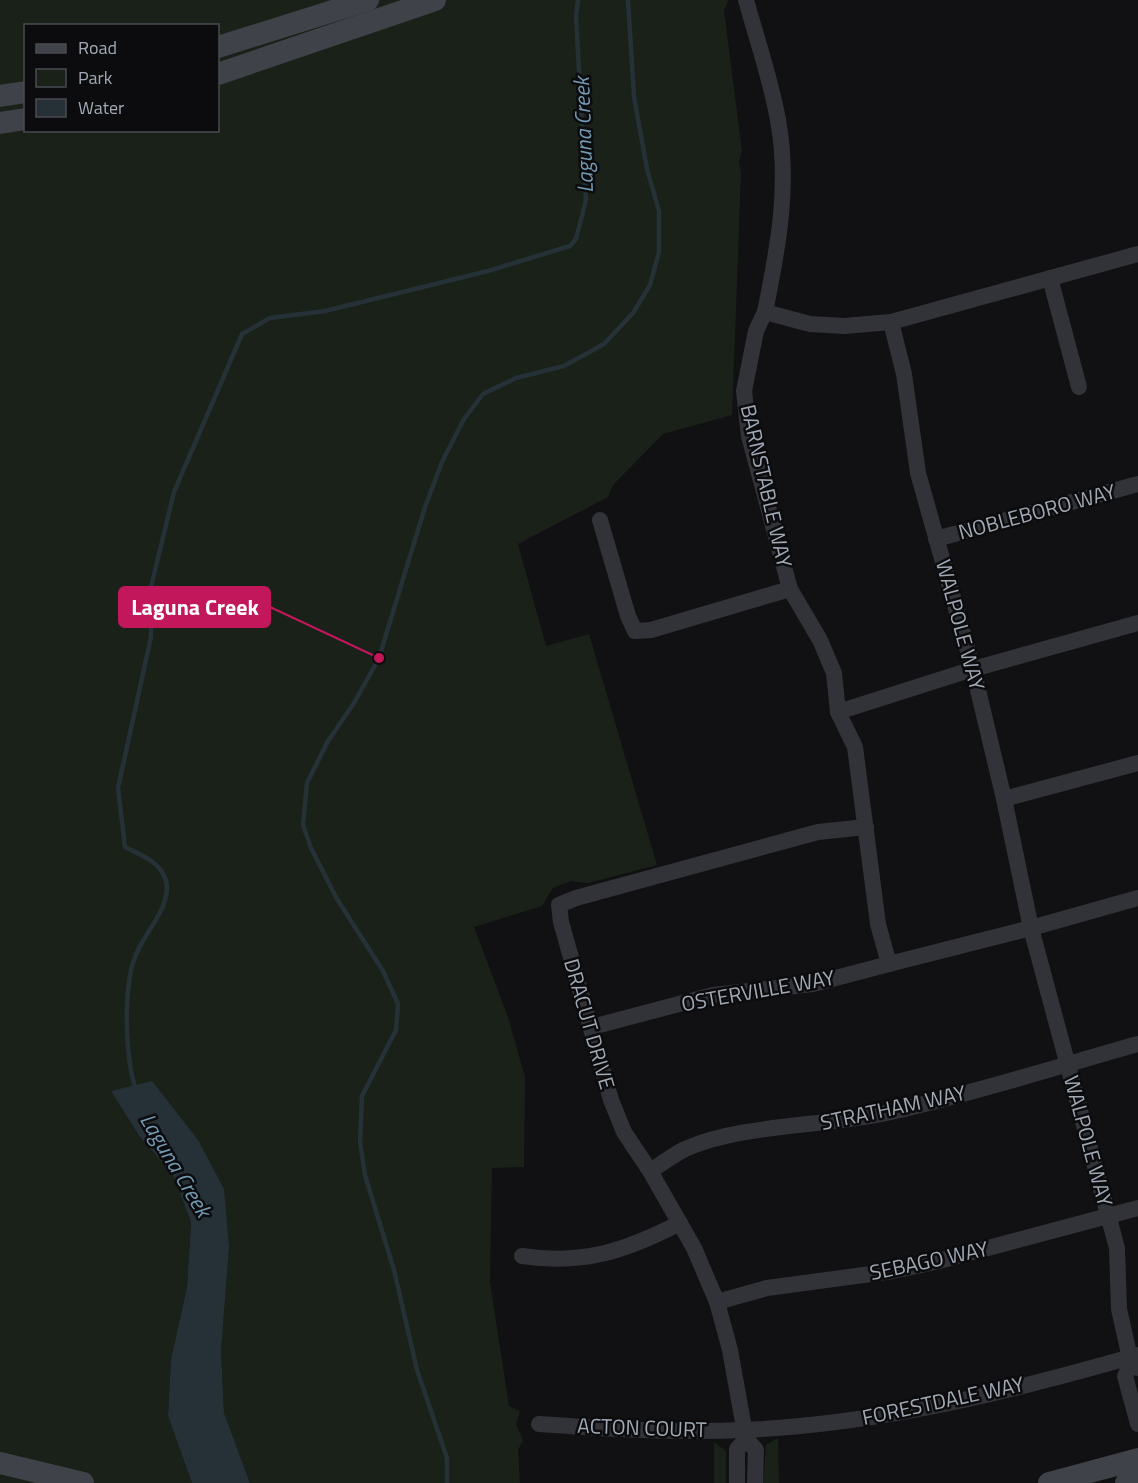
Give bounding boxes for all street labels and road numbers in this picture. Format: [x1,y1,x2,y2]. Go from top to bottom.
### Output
street label: BARNSTABLE WAY [733,401,801,571]
street label: NOBLEBORO WAY [954,474,1120,547]
street label: WALPOLE WAY [928,556,994,694]
street label: DRACUT DRIVE [556,955,624,1093]
street label: OSTERVILLE WAY [679,961,838,1019]
street label: WALPOLE WAY [1056,1072,1122,1210]
street label: STRATHAM WAY [817,1076,969,1138]
street label: SEBAGO WAY [867,1232,992,1288]
street label: FORESTDALE WAY [859,1367,1027,1433]
street label: ACTON COURT [577,1409,707,1445]

